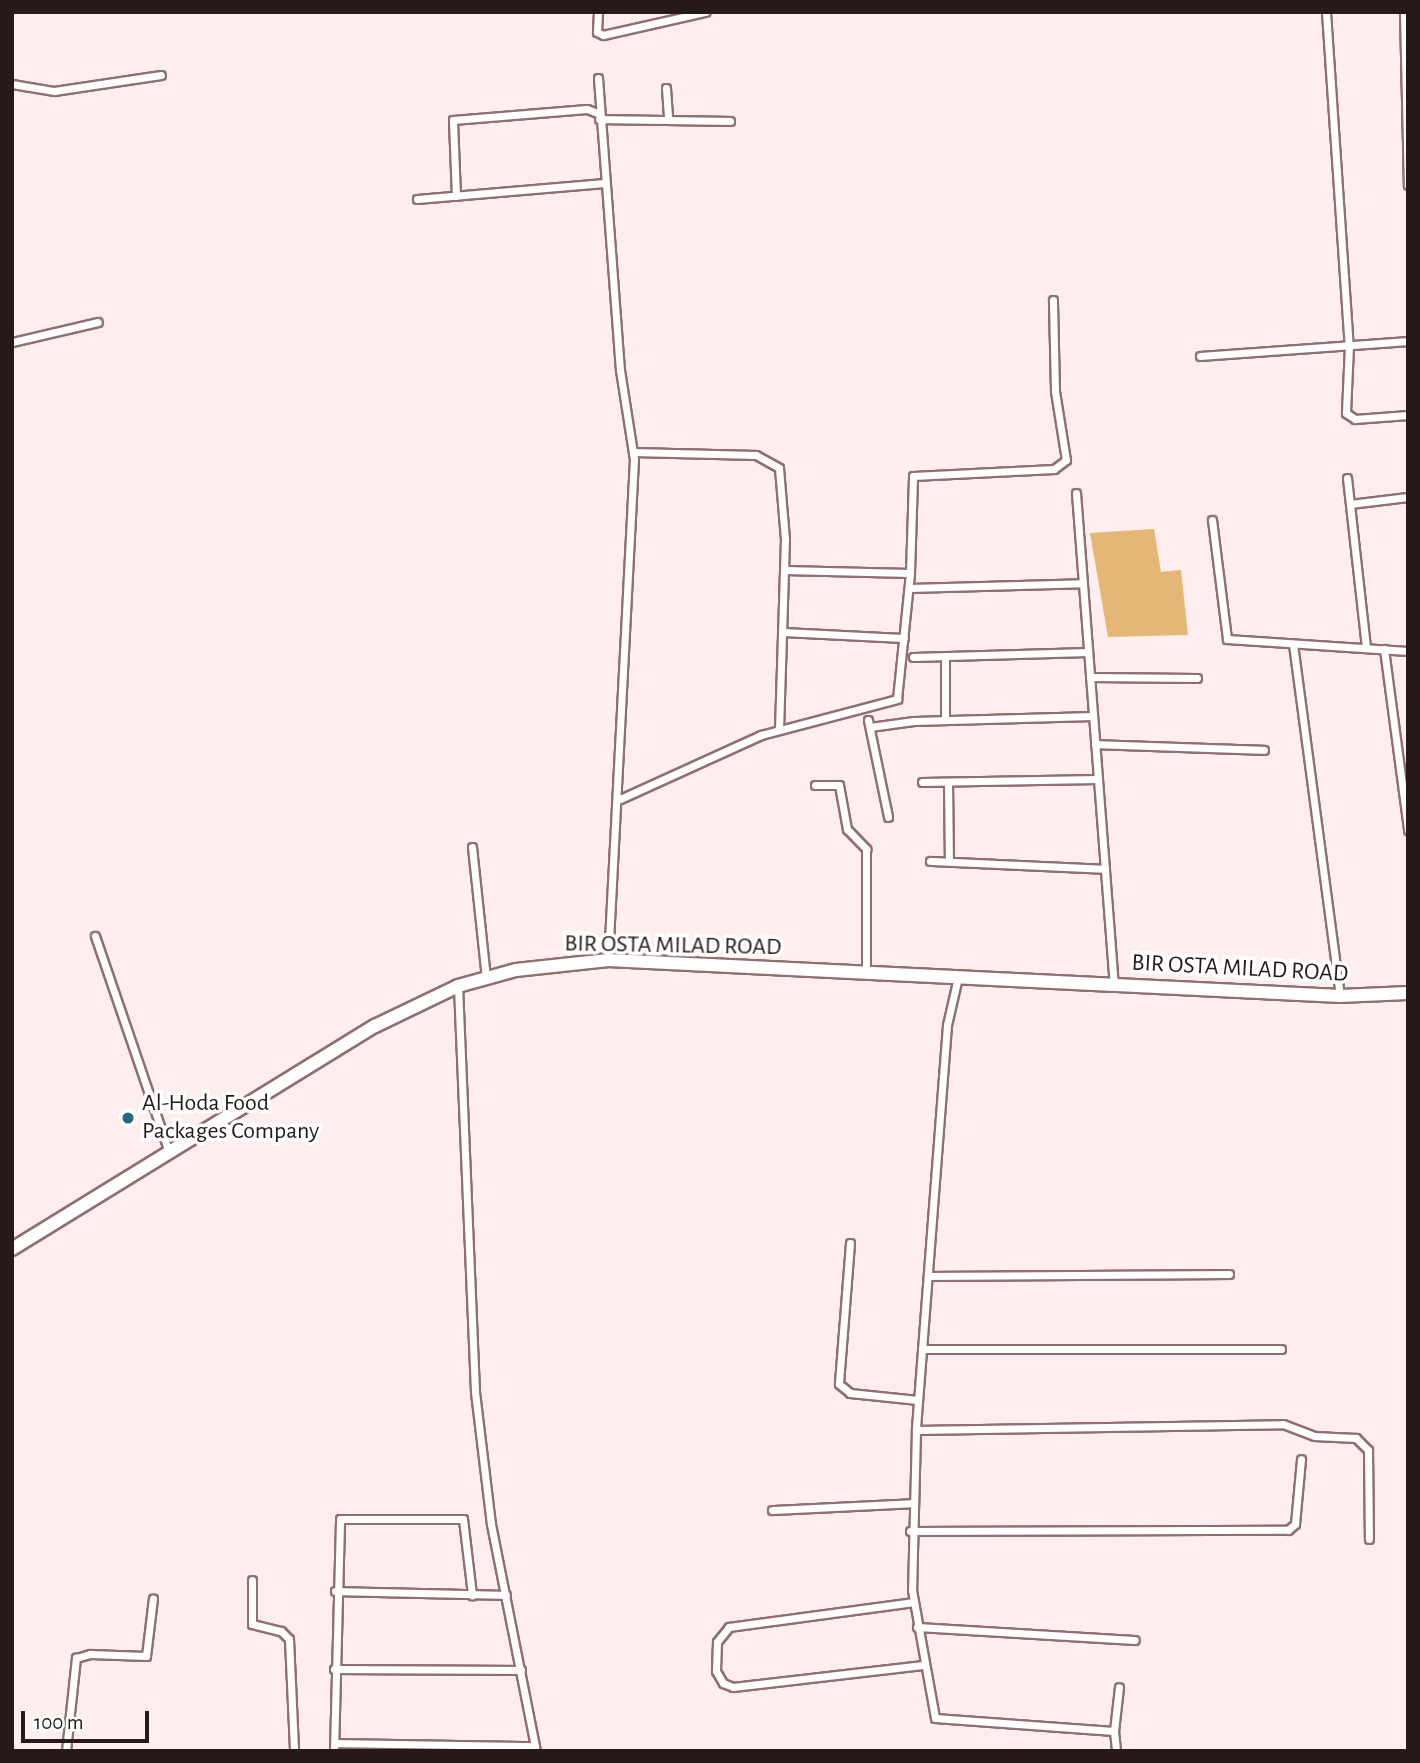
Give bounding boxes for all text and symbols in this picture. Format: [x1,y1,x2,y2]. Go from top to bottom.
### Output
street label: BIR OSTA MILAD ROAD [564,930,782,962]
street label: BIR OSTA MILAD ROAD [1131,949,1349,989]
place label: Al-Hoda Food Packages Company [142,1090,319,1146]
marker: Al-Hoda Food Packages Company [120,1110,136,1126]
scale bar [24,1696,152,1740]
text: 100 m [34,1712,84,1733]

